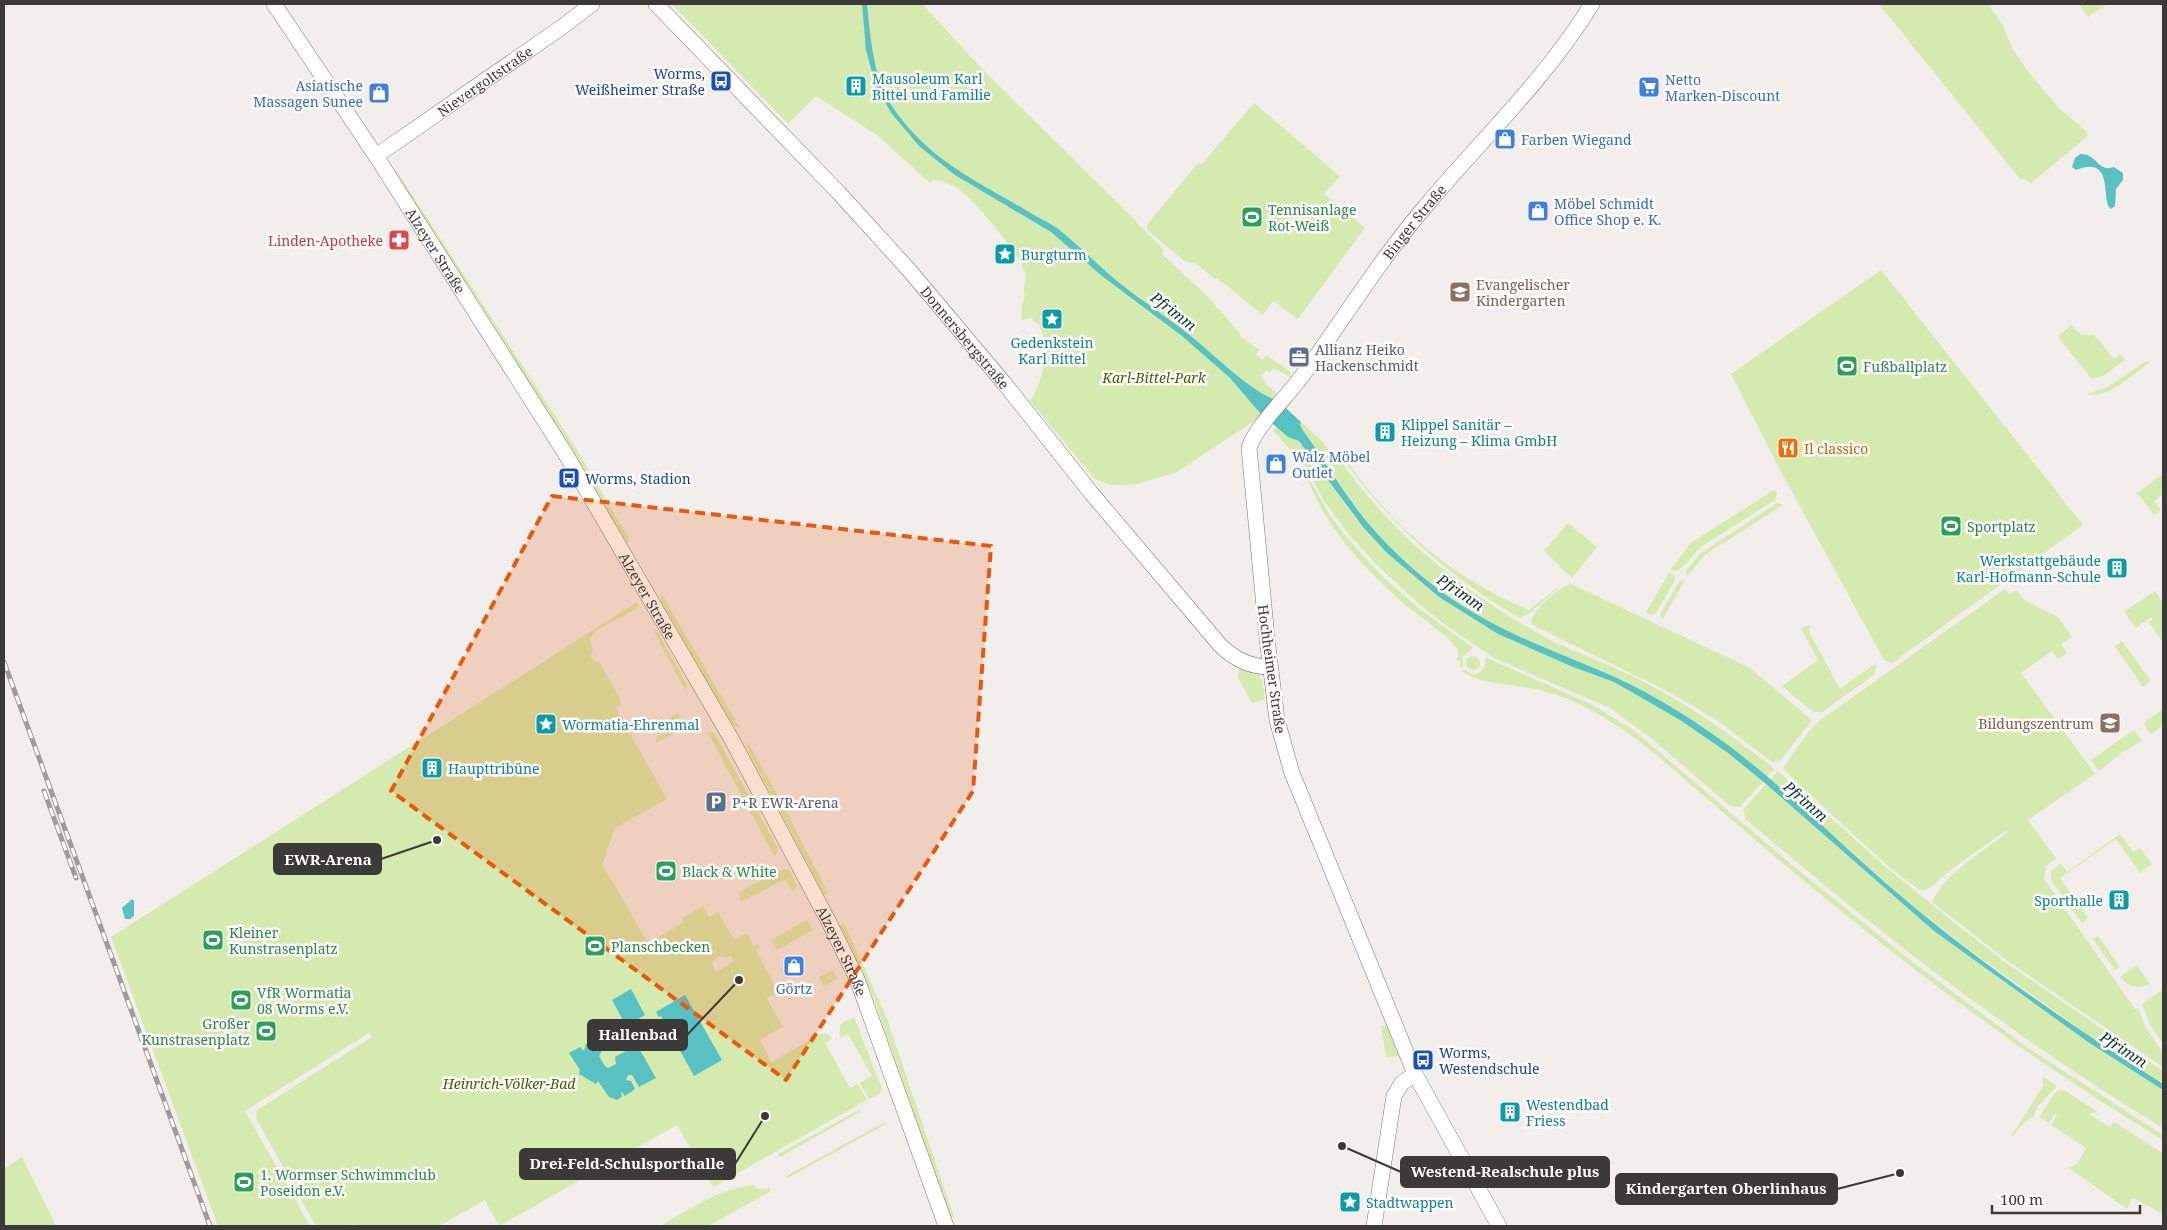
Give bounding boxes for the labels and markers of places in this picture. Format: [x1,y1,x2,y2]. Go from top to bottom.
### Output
place label: Worms, Weißheimer Straße [575,64,705,99]
bus stop icon: Worms, Weißheimer Straße [709,69,733,93]
place label: Mausoleum Karl Bittel und Familie [872,69,991,104]
place label: Netto Marken-Discount [1665,70,1780,105]
building icon: Mausoleum Karl Bittel und Familie [844,74,868,98]
supermarket icon: Netto Marken-Discount [1637,75,1661,99]
place label: Asiatische Massagen Sunee [253,76,363,111]
shop icon: Asiatische Massagen Sunee [367,81,391,105]
shop icon: Farben Wiegand [1493,127,1517,151]
place label: Farben Wiegand [1521,130,1632,149]
place label: Möbel Schmidt Office Shop e. K. [1554,194,1661,229]
shop icon: Möbel Schmidt Office Shop e. K. [1526,199,1550,223]
place label: Tennisanlage Rot-Weiß [1268,200,1356,235]
sports icon: Tennisanlage Rot-Weiß [1240,205,1264,229]
pharmacy icon: Linden-Apotheke [387,228,411,252]
place label: Linden-Apotheke [268,231,383,250]
place icon: Burgturm [993,242,1017,266]
place label: Burgturm [1021,245,1087,264]
place label: Evangelischer Kindergarten [1476,275,1570,310]
school or university icon: Evangelischer Kindergarten [1448,280,1472,304]
place icon: Gedenkstein Karl Bittel [1040,307,1064,331]
place label: Gedenkstein Karl Bittel [1010,333,1094,368]
place label: Allianz Heiko Hackenschmidt [1315,340,1419,375]
office icon: Allianz Heiko Hackenschmidt [1287,345,1311,369]
sports icon: Fußballplatz [1835,354,1859,378]
place label: Fußballplatz [1863,357,1947,376]
place label: Klippel Sanitär – Heizung – Klima GmbH [1401,415,1557,450]
building icon: Klippel Sanitär – Heizung – Klima GmbH [1373,420,1397,444]
restaurant icon: Il classico [1776,436,1800,460]
place label: Il classico [1804,439,1868,458]
place label: Walz Möbel Outlet [1292,447,1371,482]
shop icon: Walz Möbel Outlet [1264,452,1288,476]
bus stop icon: Worms, Stadion [557,466,581,490]
place label: Worms, Stadion [585,469,691,488]
sports icon: Sportplatz [1939,514,1963,538]
place label: Sportplatz [1967,517,2036,536]
place label: Werkstattgebäude Karl-Hofmann-Schule [1956,551,2101,586]
building icon: Werkstattgebäude Karl-Hofmann-Schule [2105,556,2129,580]
school or university icon: Bildungszentrum [2098,711,2122,735]
place icon: Wormatia-Ehrenmal [534,712,558,736]
place label: Bildungszentrum [1978,714,2094,733]
place label: Wormatia-Ehrenmal [562,715,700,734]
building icon: Haupttribüne [420,756,444,780]
place label: Haupttribüne [448,759,539,778]
parking icon: P+R EWR-Arena [704,790,728,814]
place label: P+R EWR-Arena [732,793,839,812]
callout: EWR-Arena [274,844,381,874]
sports icon: Black & White [654,859,678,883]
place label: Black & White [682,862,777,881]
building icon: Sporthalle [2107,888,2131,912]
place label: Sporthalle [2034,891,2103,910]
place label: Kleiner Kunstrasenplatz [229,923,338,958]
sports icon: Kleiner Kunstrasenplatz [201,928,225,952]
sports icon: Planschbecken [583,934,607,958]
place label: Planschbecken [611,937,710,956]
shop icon: Görtz [782,954,806,978]
place label: Görtz [776,979,812,998]
place label: VfR Wormatia 08 Worms e.V. [257,983,351,1018]
sports icon: VfR Wormatia 08 Worms e.V. [229,988,253,1012]
place label: Großer Kunstrasenplatz [141,1014,250,1049]
sports icon: Großer Kunstrasenplatz [254,1019,278,1043]
callout: Hallenbad [588,1020,687,1050]
place label: Worms, Westendschule [1439,1043,1539,1078]
bus stop icon: Worms, Westendschule [1411,1048,1435,1072]
place label: Westendbad Friess [1526,1095,1609,1130]
building icon: Westendbad Friess [1498,1100,1522,1124]
callout: Drei-Feld-Schulsporthalle [520,1149,735,1179]
callout: Westend-Realschule plus [1401,1157,1609,1187]
place label: 1. Wormser Schwimmclub Poseidon e.V. [260,1165,436,1200]
sports icon: 1. Wormser Schwimmclub Poseidon e.V. [232,1170,256,1194]
callout: Kindergarten Oberlinhaus [1616,1174,1837,1204]
place icon: Stadtwappen [1338,1190,1362,1214]
place label: Stadtwappen [1366,1193,1454,1212]

